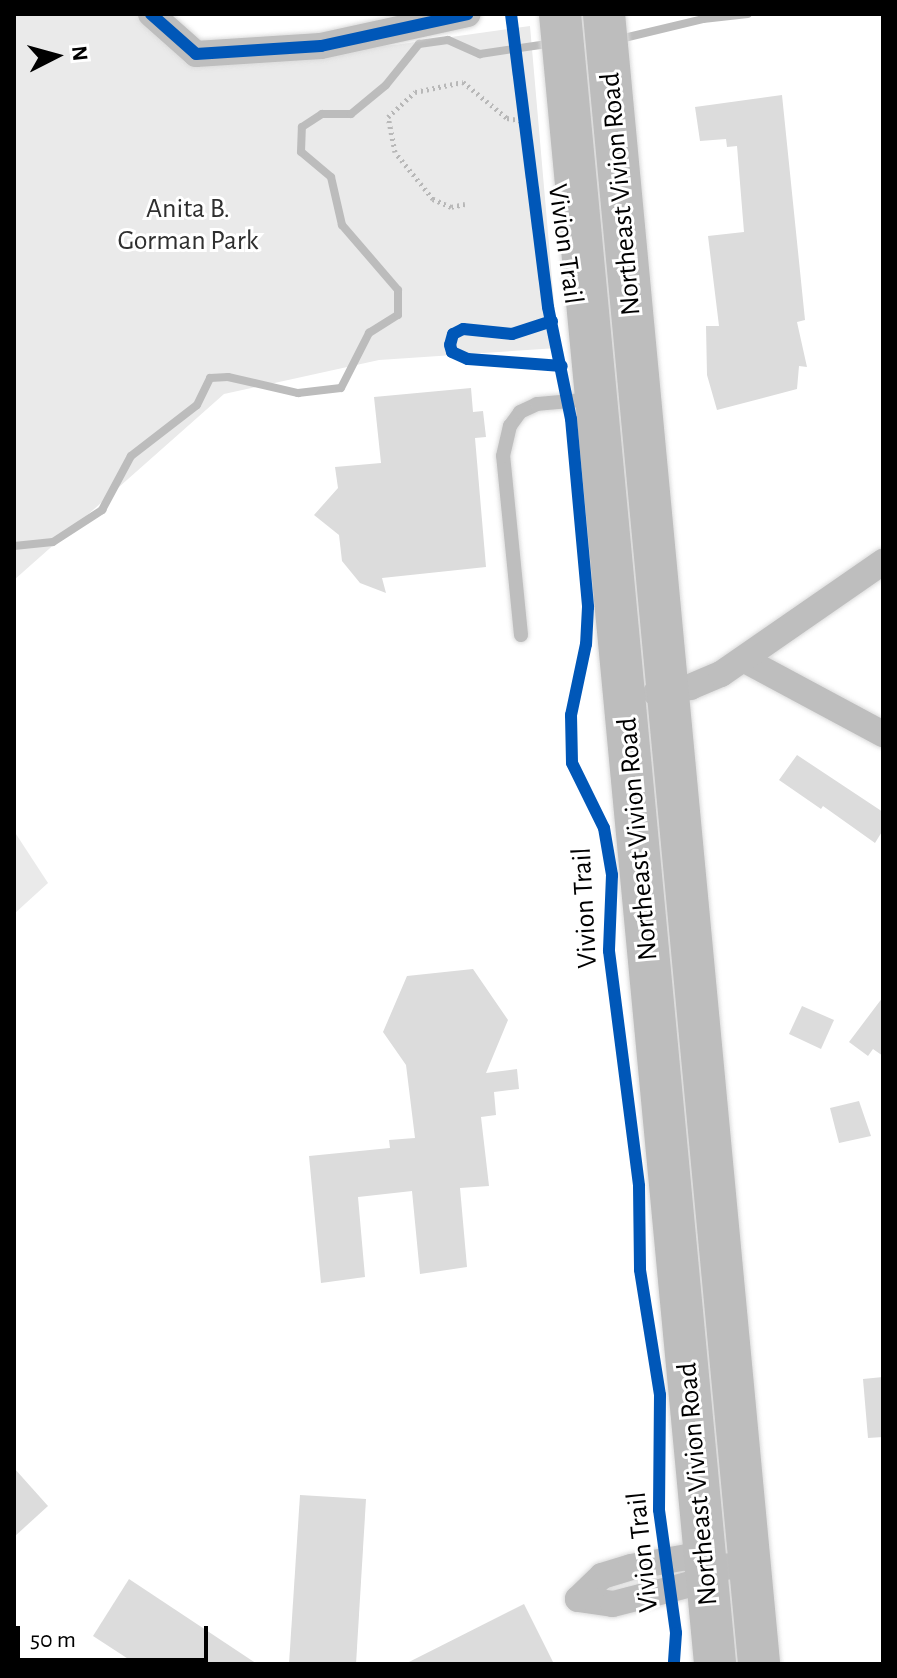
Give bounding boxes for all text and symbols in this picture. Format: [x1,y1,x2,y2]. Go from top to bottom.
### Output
north arrow [16,16,96,96]
text: N [68,45,92,62]
street label: Northeast Vivion Road [594,71,648,317]
street label: Vivion Trail [540,182,590,306]
park label: Anita B. Gorman Park [117,192,259,258]
street label: Northeast Vivion Road [611,716,665,962]
street label: Vivion Trail [565,847,605,969]
street label: Northeast Vivion Road [671,1361,725,1607]
street label: Vivion Trail [620,1490,666,1614]
scale bar [20,1610,212,1660]
text: 50 m [30,1628,76,1652]

